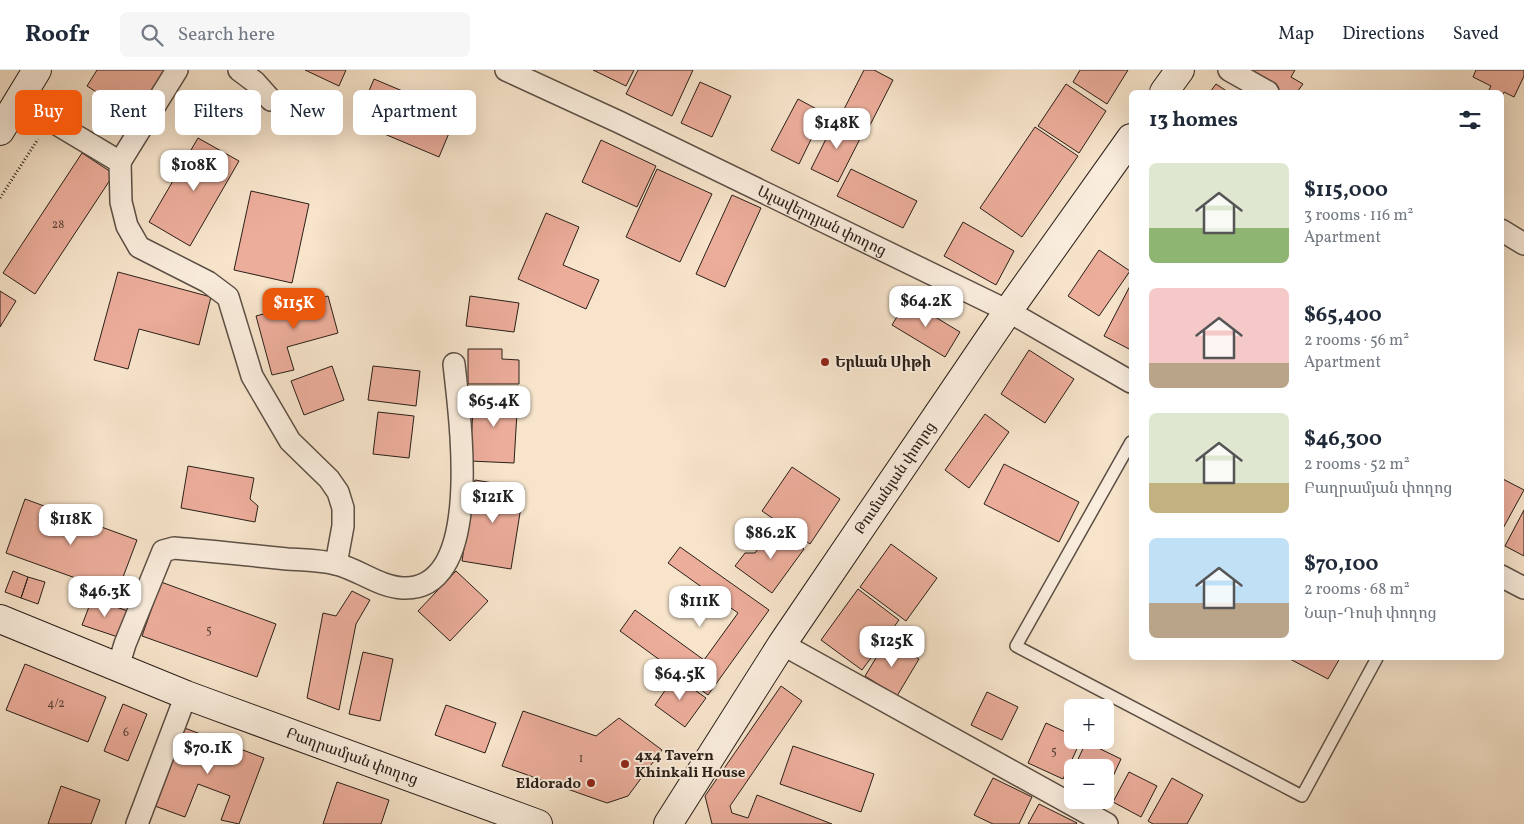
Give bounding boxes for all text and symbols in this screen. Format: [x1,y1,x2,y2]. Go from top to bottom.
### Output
search box [120,12,470,57]
text: Roofr [25,18,90,52]
icon: search [138,21,166,49]
text: Search here [178,22,275,48]
text: Map [1278,22,1314,47]
text: Directions [1342,22,1425,47]
text: Saved [1453,22,1499,47]
chip: Buy [15,90,82,135]
chip: Rent [92,90,165,135]
chip: Filters [175,90,261,135]
chip: New [271,90,343,135]
chip: Apartment [353,90,476,135]
text: 13 homes [1149,106,1238,135]
icon: filters [1456,106,1484,134]
pin: $148K [802,108,872,150]
text: $148K [814,113,860,135]
pin: $108K [159,150,229,192]
text: $108K [171,155,217,177]
text: $115,000 [1304,176,1388,205]
street label: Ալավերդյան փողոց [753,182,889,262]
icon: home [1189,183,1249,243]
text: 3 rooms · 116 m² [1304,205,1413,227]
house number: 28 [52,217,64,233]
text: Apartment [1304,227,1381,249]
pin: $64.2K [885,286,967,328]
pin: $115K [259,288,329,330]
text: $64.2K [900,291,952,313]
text: $115K [273,293,315,315]
text: $65,400 [1304,301,1382,330]
icon: home [1189,308,1249,368]
text: 2 rooms · 56 m² [1304,330,1409,352]
text: Apartment [1304,352,1381,374]
place label: Երևան Սիթի [835,353,931,374]
marker: Երևան Սիթի [819,356,831,368]
pin: $65.4K [453,386,535,428]
text: $65.4K [468,391,520,413]
street label: Թումանյան փողոց [850,418,942,539]
text: $46,300 [1304,425,1382,454]
icon: home [1189,433,1249,493]
text: 2 rooms · 52 m² [1304,454,1410,476]
text: Բաղրամյան փողոց [1304,478,1452,500]
pin: $121K [458,482,528,524]
text: $121K [472,487,514,509]
pin: $118K [36,504,106,546]
text: $118K [50,509,92,531]
pin: $86.2K [730,518,812,560]
text: $86.2K [746,523,796,545]
text: $70,100 [1304,550,1379,579]
icon: home [1189,558,1249,618]
pin: $46.3K [64,576,146,618]
text: 2 rooms · 68 m² [1304,579,1410,601]
text: $46.3K [79,581,131,603]
pin: $111K [665,586,735,628]
text: $111K [680,591,720,613]
text: Նար-Դոսի փողոց [1304,603,1437,625]
house number: 5 [206,623,212,639]
pin: $125K [857,626,927,668]
text: $125K [871,631,913,653]
pin: $64.5K [639,658,721,701]
text: $64.5K [655,664,705,686]
house number: 4/2 [47,696,65,712]
map controls [1064,699,1114,809]
button: + [1064,699,1114,749]
street label: Բաղրամյան փողոց [283,724,421,791]
house number: 6 [123,725,129,741]
pin: $70.1K [167,732,249,775]
text: $70.1K [184,738,232,760]
house number: 5 [1051,744,1057,760]
place label: 4x4 Tavern Khinkali House [635,746,746,784]
house number: 1 [579,751,583,767]
marker: 4x4 Tavern Khinkali House [619,758,631,770]
button: − [1064,759,1114,809]
place label: Eldorado [516,774,581,795]
marker: Eldorado [585,777,597,789]

